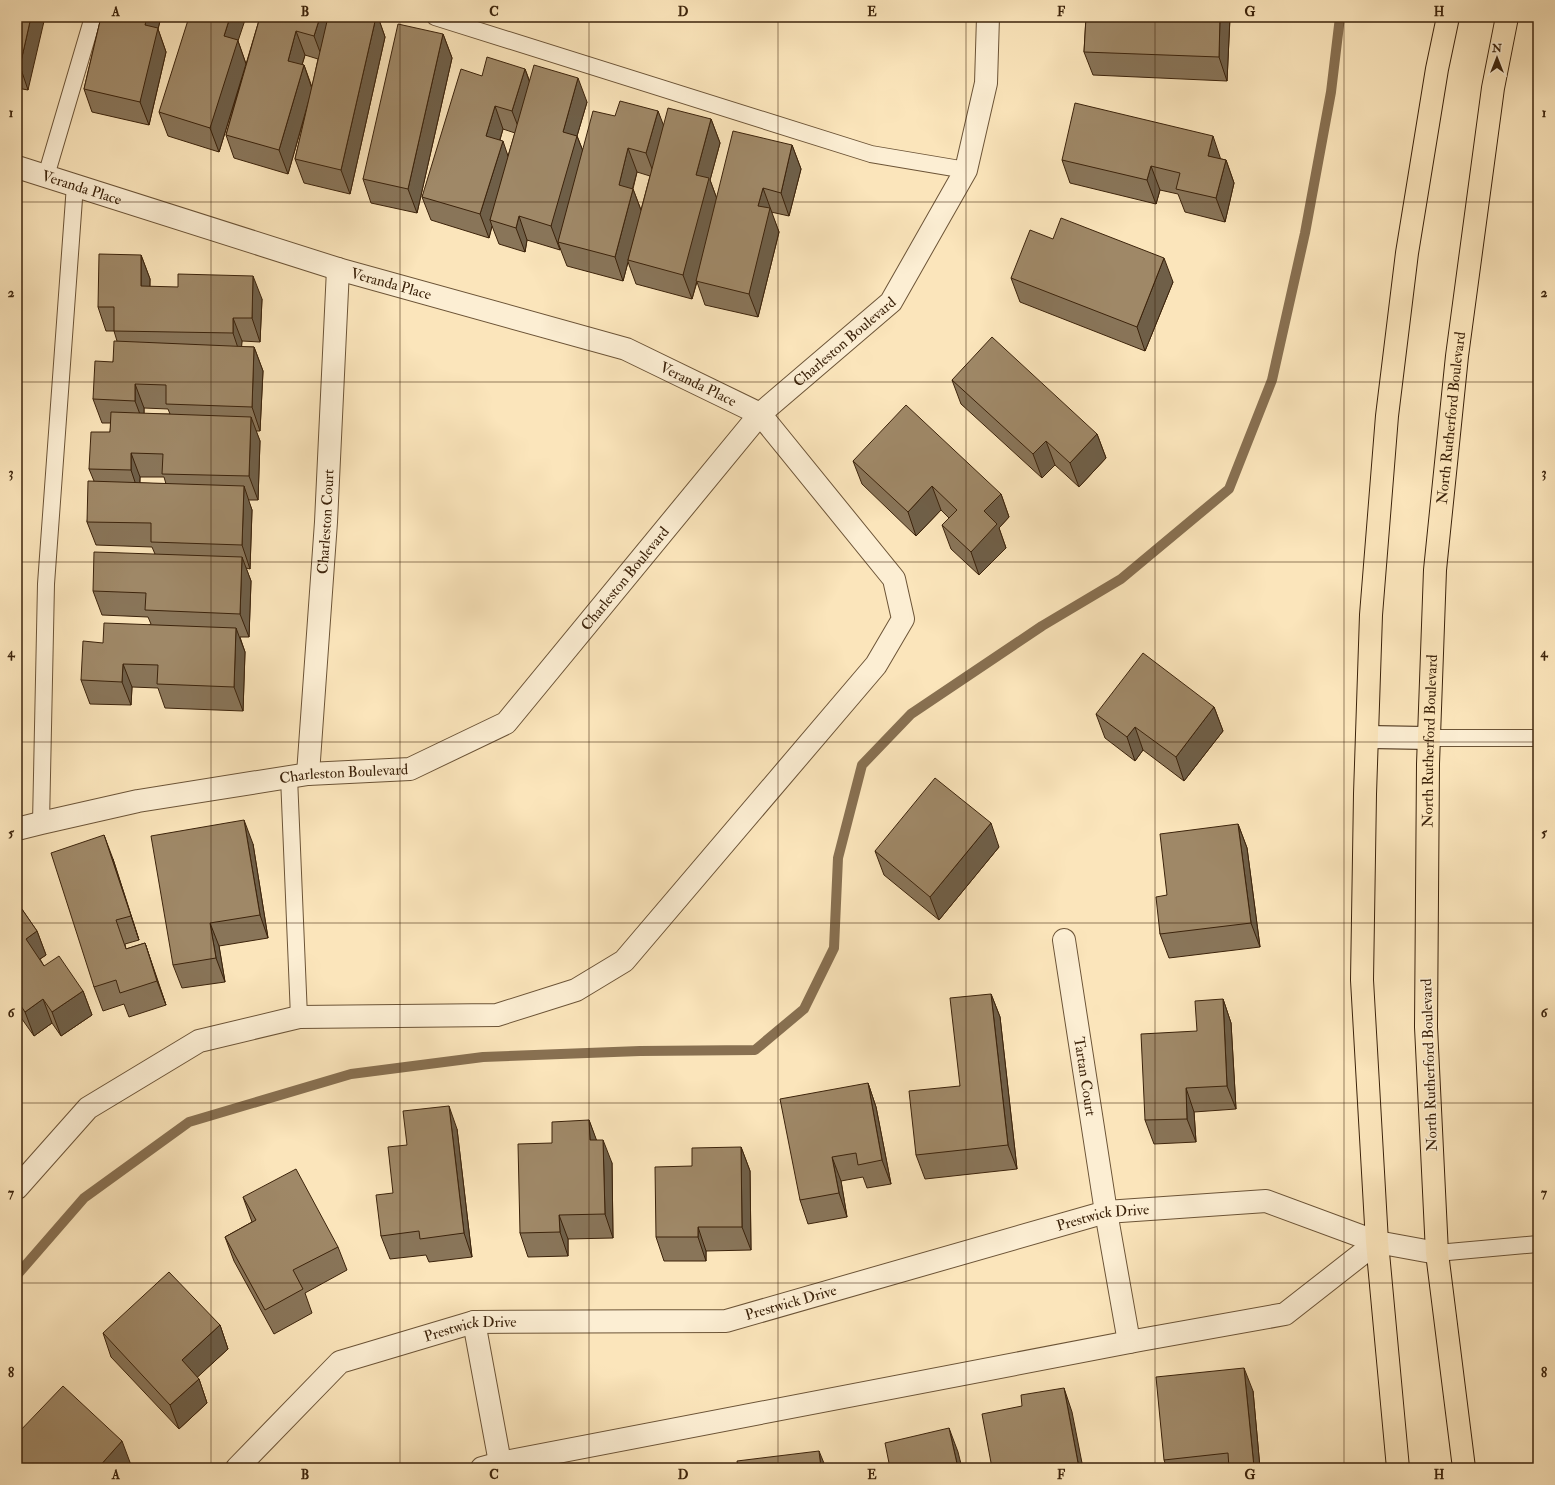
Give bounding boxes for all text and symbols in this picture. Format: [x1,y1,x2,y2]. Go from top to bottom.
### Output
text: A [111,4,121,20]
text: B [301,4,309,20]
text: C [489,4,499,20]
text: D [678,4,689,20]
text: E [867,4,877,20]
text: F [1057,4,1066,20]
text: G [1245,4,1256,20]
text: H [1434,4,1445,20]
north arrow [1477,38,1517,78]
text: N [1491,42,1503,55]
text: 1 [9,105,14,121]
text: 1 [1542,105,1547,121]
street label: Veranda Place [39,166,124,210]
street label: Veranda Place [349,264,434,305]
text: 2 [8,285,15,301]
text: 2 [1541,285,1548,301]
street label: Charleston Boulevard [790,293,900,391]
street label: North Rutherford Boulevard [1433,330,1470,505]
street label: Veranda Place [657,358,740,411]
text: 3 [9,465,14,481]
text: 3 [1542,465,1547,481]
street label: Charleston Court [313,469,339,575]
street label: Charleston Boulevard [577,522,674,635]
text: 4 [6,645,15,661]
text: 4 [1539,645,1548,661]
street label: North Rutherford Boulevard [1419,653,1442,828]
street label: Charleston Boulevard [278,760,409,788]
text: 5 [8,825,14,841]
text: 5 [1541,825,1547,841]
street label: North Rutherford Boulevard [1417,978,1442,1152]
text: 6 [8,1005,16,1021]
text: 6 [1541,1005,1549,1021]
street label: Tartan Court [1069,1036,1100,1117]
text: 7 [8,1185,15,1201]
text: 7 [1541,1185,1548,1201]
street label: Prestwick Drive [1054,1200,1150,1236]
street label: Prestwick Drive [743,1281,839,1325]
street label: Prestwick Drive [422,1313,517,1346]
text: 8 [8,1365,14,1381]
text: 8 [1541,1365,1547,1381]
text: A [111,1467,121,1483]
text: B [301,1467,309,1483]
text: C [489,1467,499,1483]
text: D [678,1467,689,1483]
text: E [867,1467,877,1483]
text: F [1057,1467,1066,1483]
text: G [1245,1467,1256,1483]
text: H [1434,1467,1445,1483]

